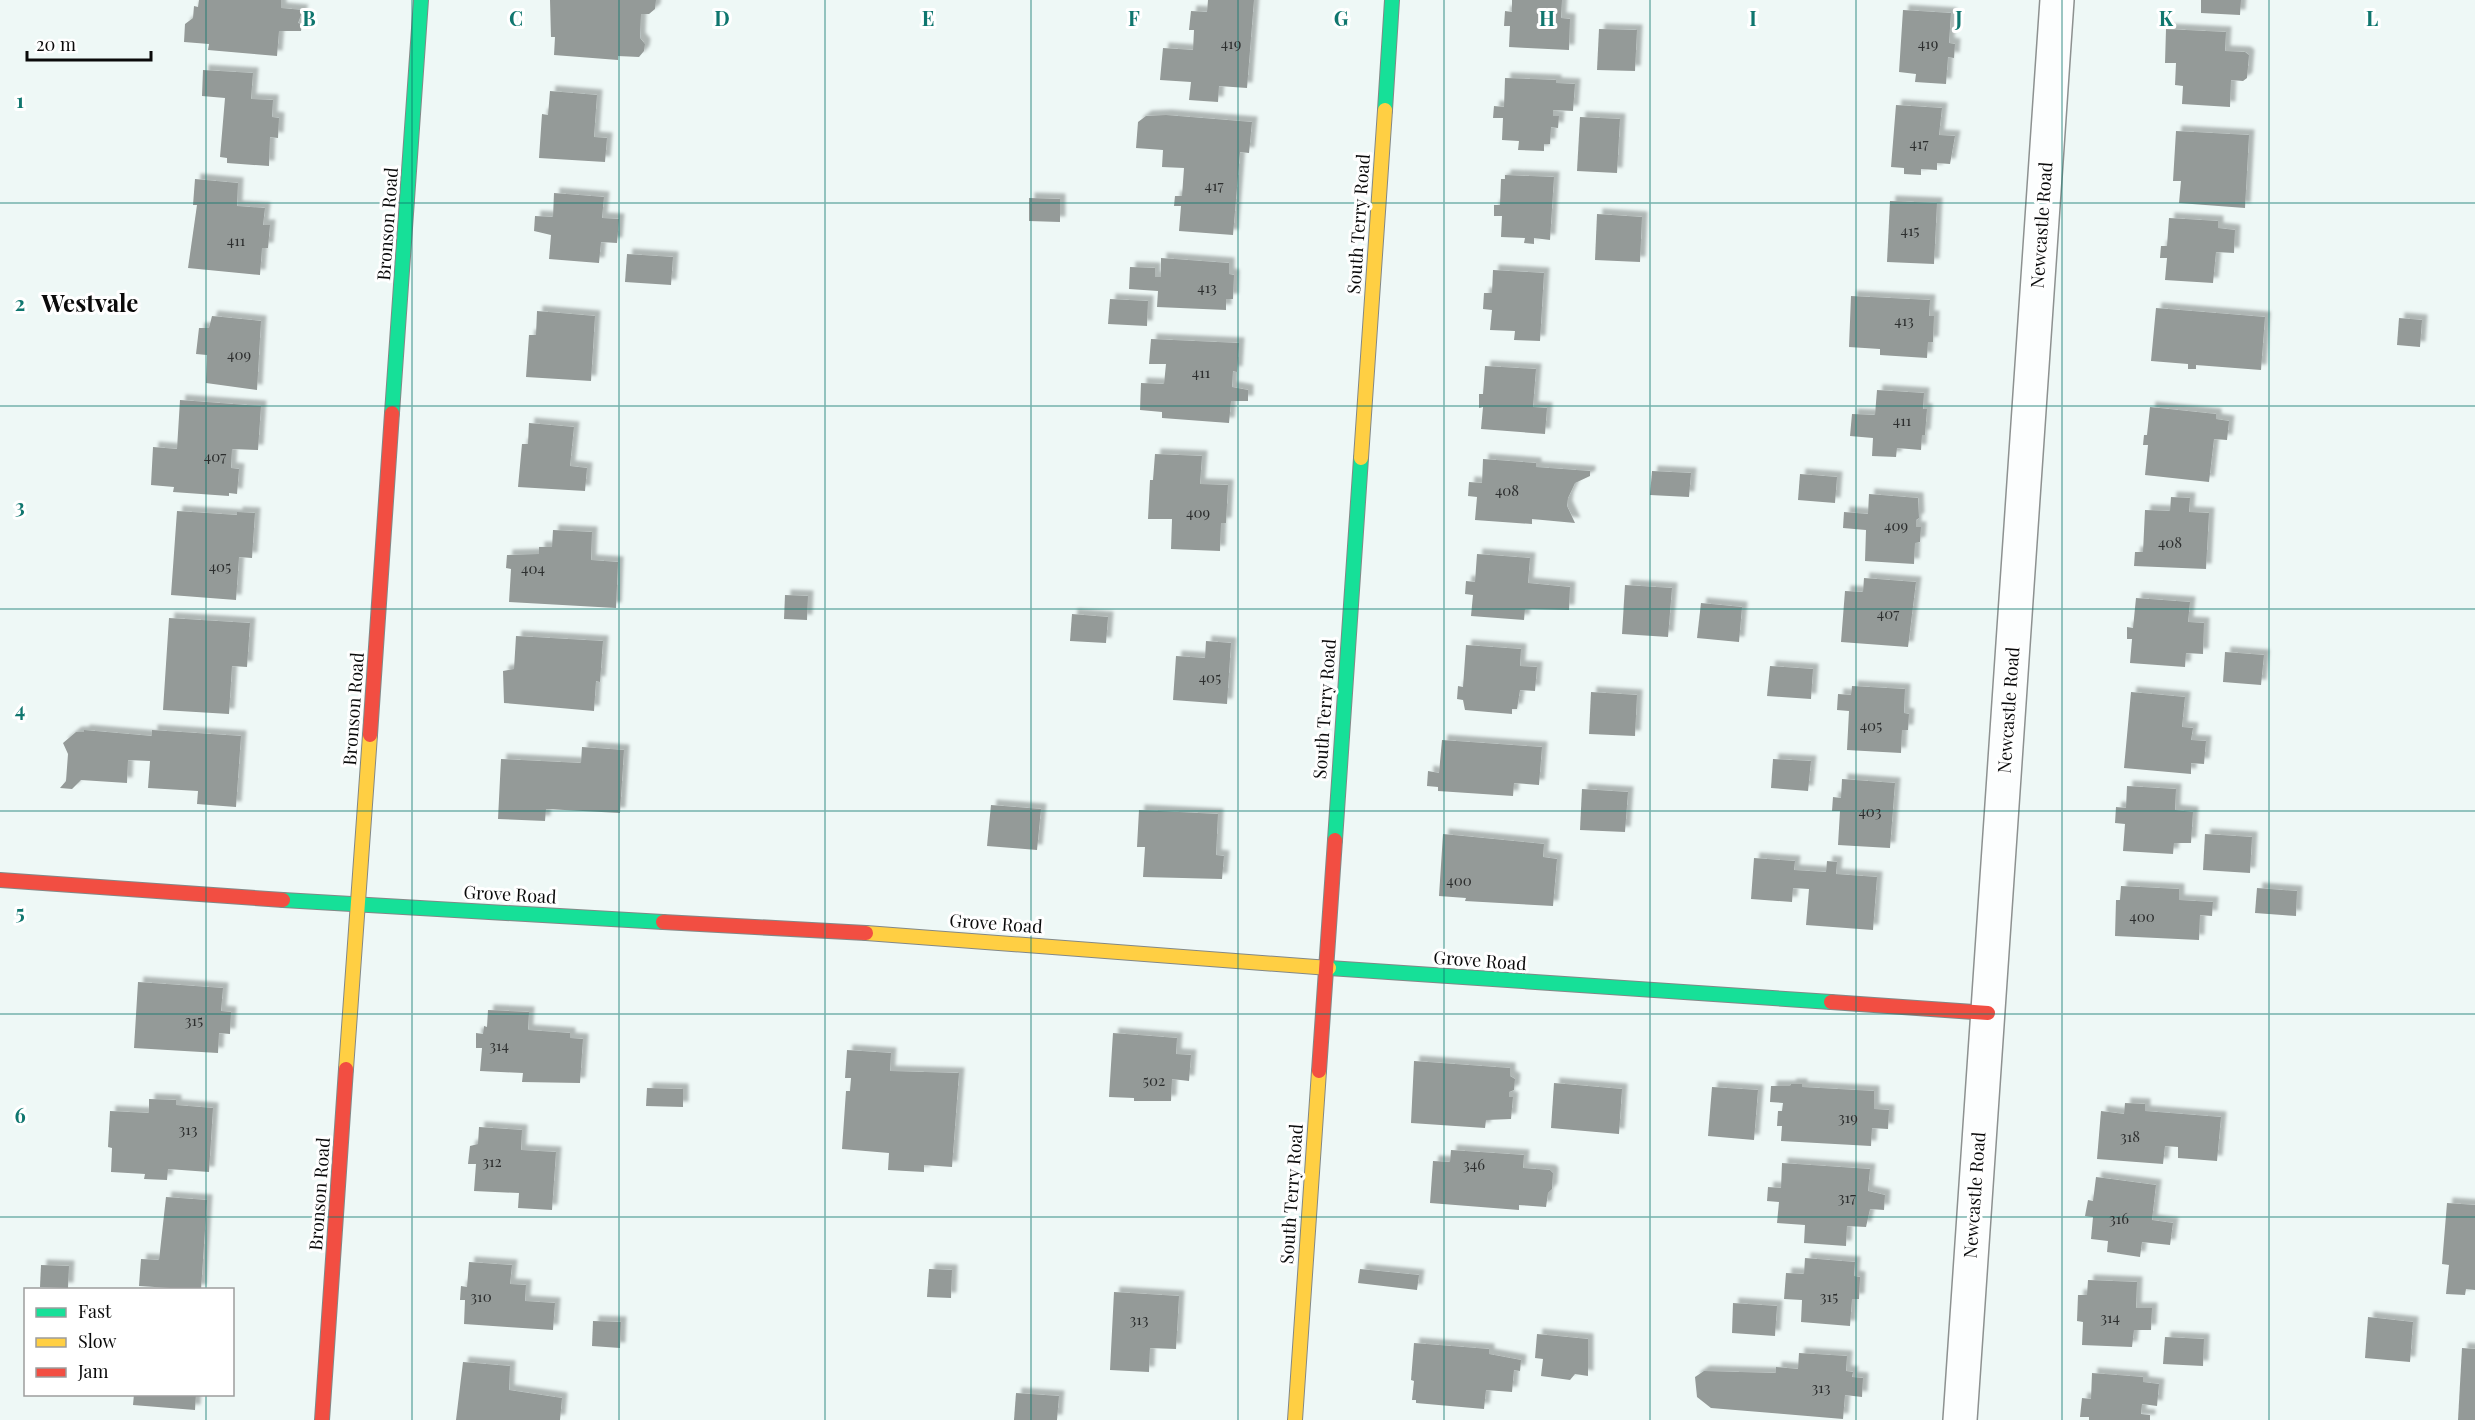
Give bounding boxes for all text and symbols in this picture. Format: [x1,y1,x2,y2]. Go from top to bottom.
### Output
text: B [302,4,316,31]
text: C [509,4,523,31]
text: D [714,4,730,31]
text: E [922,4,934,31]
text: F [1128,4,1140,31]
text: G [1334,4,1349,31]
text: H [1539,4,1555,31]
text: I [1749,4,1757,31]
text: J [1954,4,1963,31]
text: K [2159,4,2174,31]
text: L [2366,4,2378,31]
scale bar [27,24,152,62]
text: 20 m [36,32,76,56]
house number: 419 [1221,33,1241,53]
house number: 419 [1918,33,1938,53]
text: 1 [16,86,24,113]
house number: 417 [1909,133,1929,153]
street label: South Terry Road [1341,152,1375,295]
street label: Newcastle Road [2025,160,2057,289]
street label: Bronson Road [371,166,403,281]
house number: 417 [1204,175,1224,195]
house number: 415 [1900,220,1920,240]
house number: 411 [227,230,246,250]
house number: 413 [1197,277,1217,297]
district label: Westvale [41,286,138,318]
text: 2 [15,289,25,316]
house number: 413 [1894,310,1914,330]
house number: 409 [227,344,251,364]
house number: 411 [1192,362,1211,382]
house number: 411 [1893,410,1912,430]
house number: 407 [204,446,226,466]
house number: 408 [1495,480,1519,500]
text: 3 [15,492,25,519]
house number: 409 [1186,502,1210,522]
house number: 409 [1884,515,1908,535]
house number: 408 [2158,532,2182,552]
house number: 405 [209,556,231,576]
house number: 404 [521,558,545,578]
house number: 407 [1877,603,1899,623]
street label: South Terry Road [1307,637,1341,780]
street label: Newcastle Road [1992,645,2024,774]
street label: Bronson Road [337,651,369,766]
house number: 405 [1199,667,1221,687]
text: 4 [15,695,25,722]
house number: 405 [1860,715,1882,735]
house number: 403 [1858,801,1882,821]
house number: 400 [1446,870,1472,890]
street label: Grove Road [463,880,558,908]
text: 5 [15,898,25,925]
house number: 400 [2129,906,2155,926]
street label: Grove Road [949,908,1044,938]
street label: Grove Road [1433,945,1528,975]
house number: 315 [185,1010,203,1030]
house number: 314 [489,1035,509,1055]
house number: 502 [1143,1070,1165,1090]
text: 6 [14,1101,26,1128]
house number: 319 [1838,1107,1858,1127]
house number: 313 [179,1119,198,1139]
street label: South Terry Road [1274,1122,1308,1265]
house number: 318 [2120,1126,2140,1146]
street label: Newcastle Road [1958,1130,1990,1259]
street label: Bronson Road [303,1136,335,1251]
house number: 312 [482,1151,502,1171]
house number: 346 [1463,1154,1485,1174]
house number: 317 [1838,1187,1856,1207]
house number: 316 [2109,1208,2129,1228]
house number: 310 [470,1286,492,1306]
house number: 315 [1820,1286,1838,1306]
legend [24,1288,234,1396]
text: Fast [78,1299,112,1323]
house number: 314 [2100,1307,2120,1327]
house number: 313 [1130,1309,1149,1329]
text: Slow [78,1329,116,1353]
text: Jam [77,1359,108,1383]
house number: 313 [1812,1377,1831,1397]

